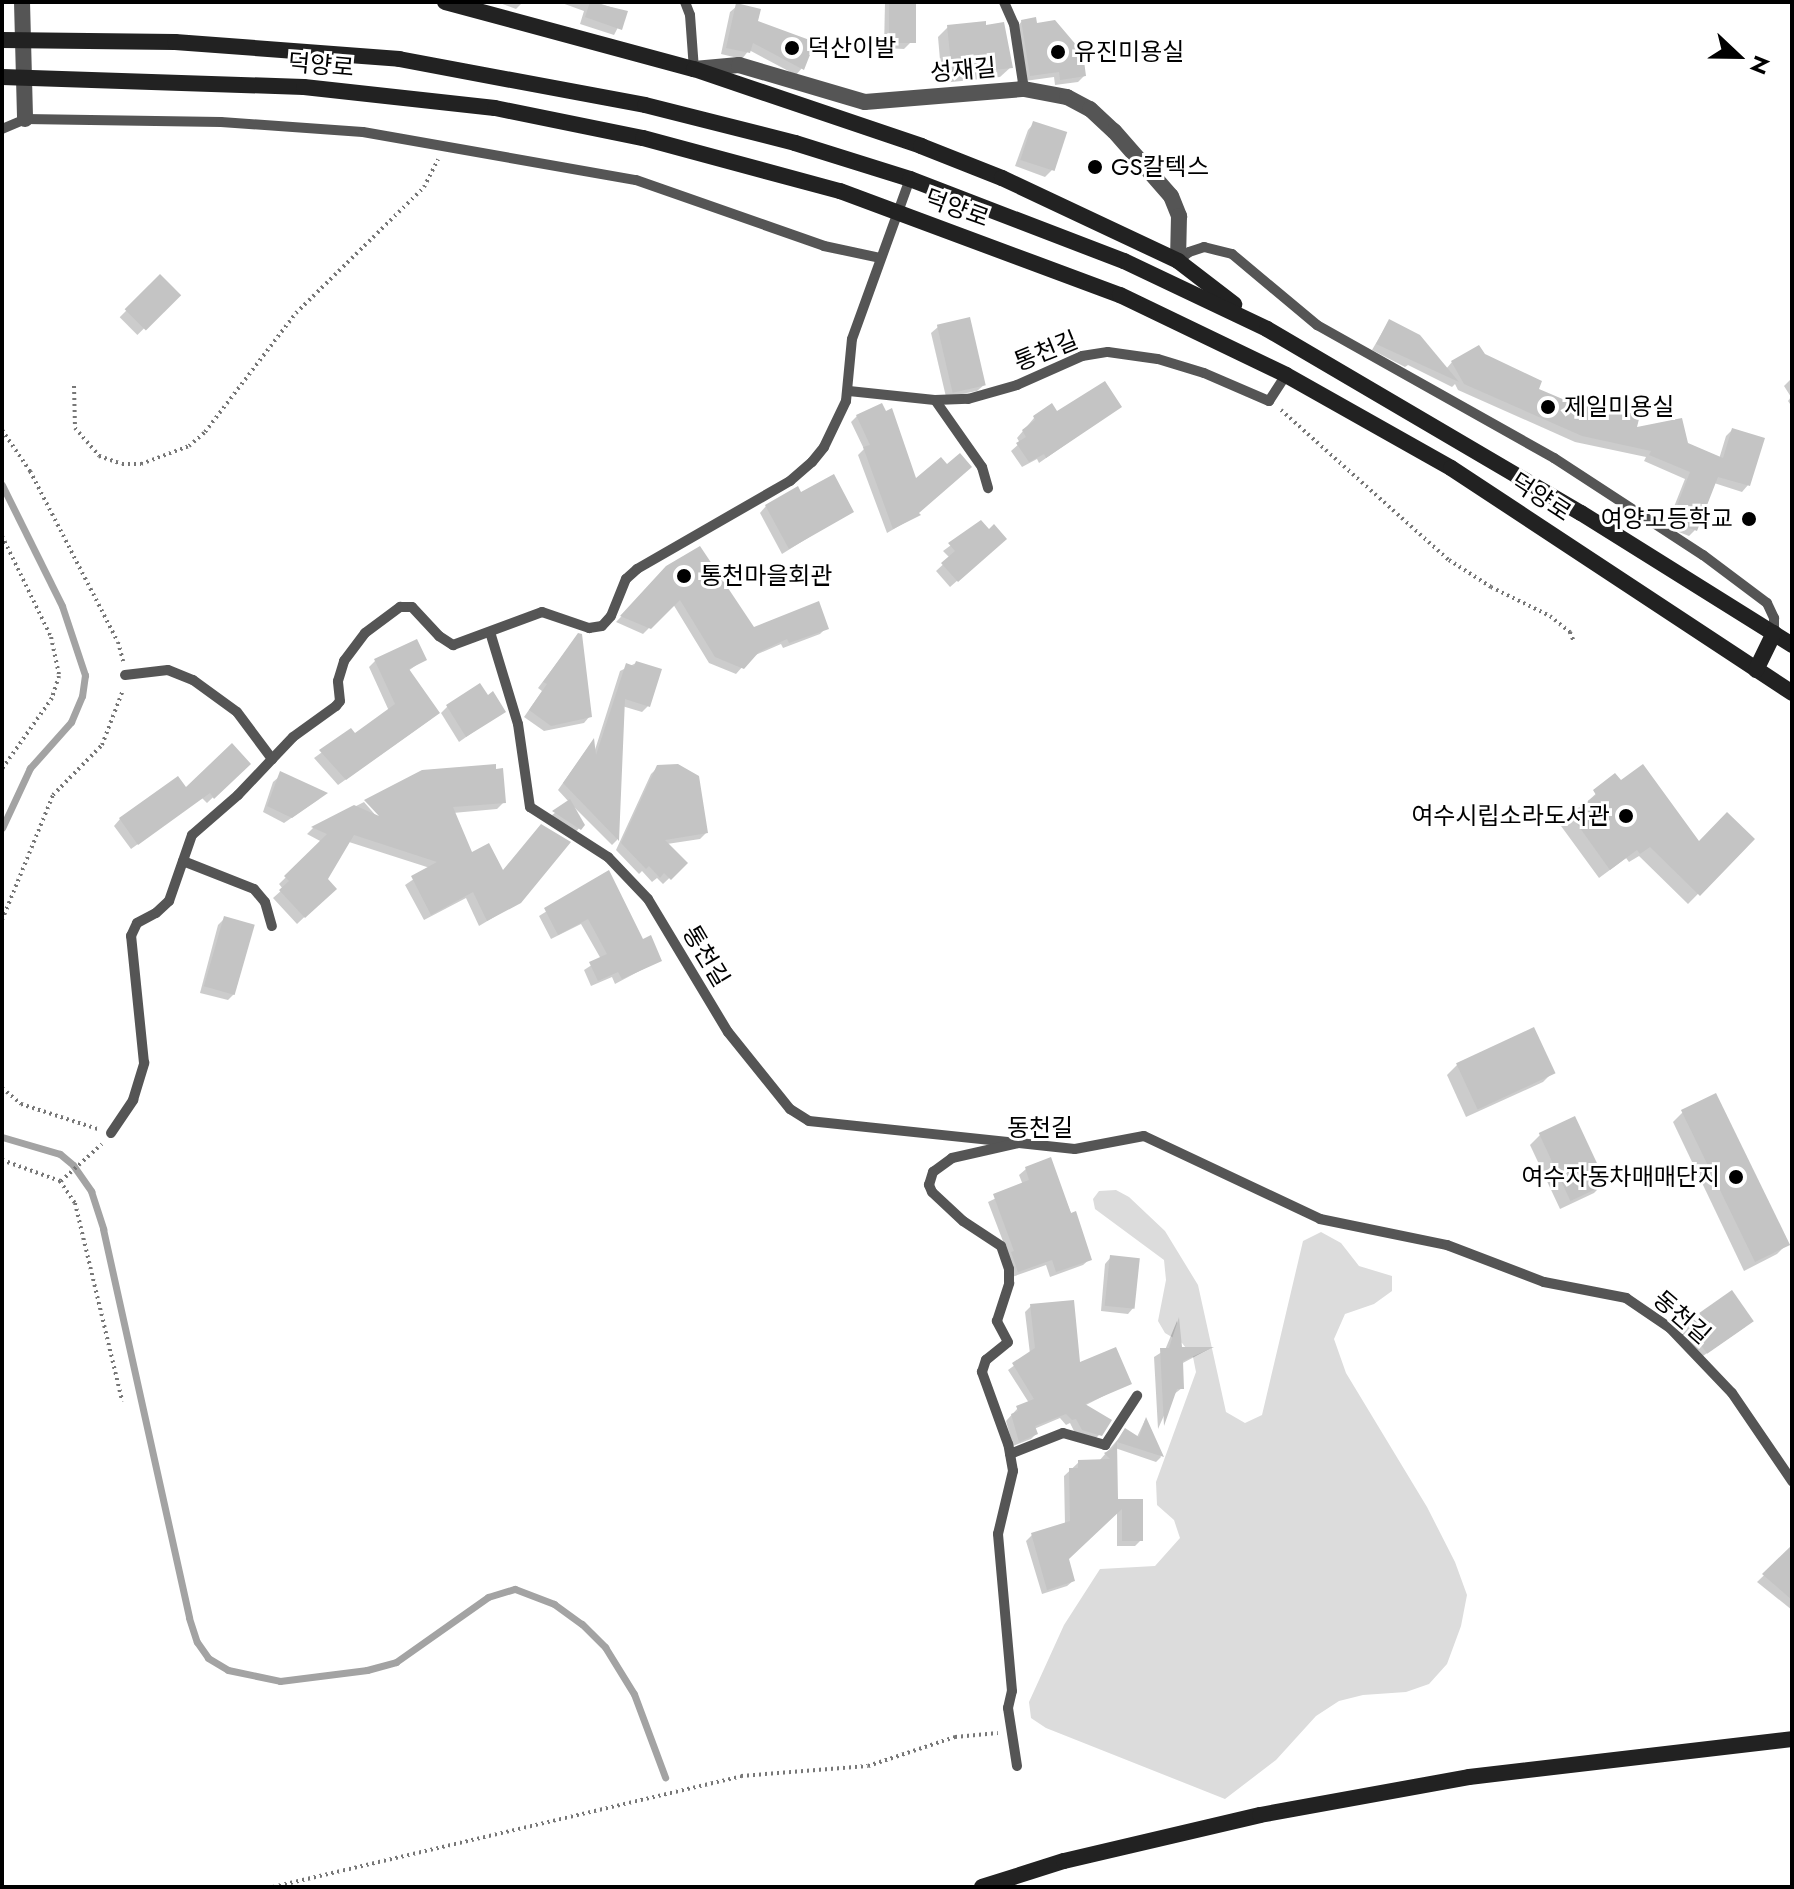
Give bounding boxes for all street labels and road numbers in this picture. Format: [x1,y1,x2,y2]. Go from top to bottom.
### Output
street label: 덕양로 [287,48,355,82]
street label: 성재길 [929,53,997,87]
street label: 덕양로 [921,183,993,233]
street label: 통천길 [1010,325,1082,377]
street label: 덕양로 [1505,467,1577,527]
street label: 통천길 [677,920,735,992]
street label: 동천길 [1007,1114,1073,1142]
street label: 동천길 [1648,1284,1716,1350]

